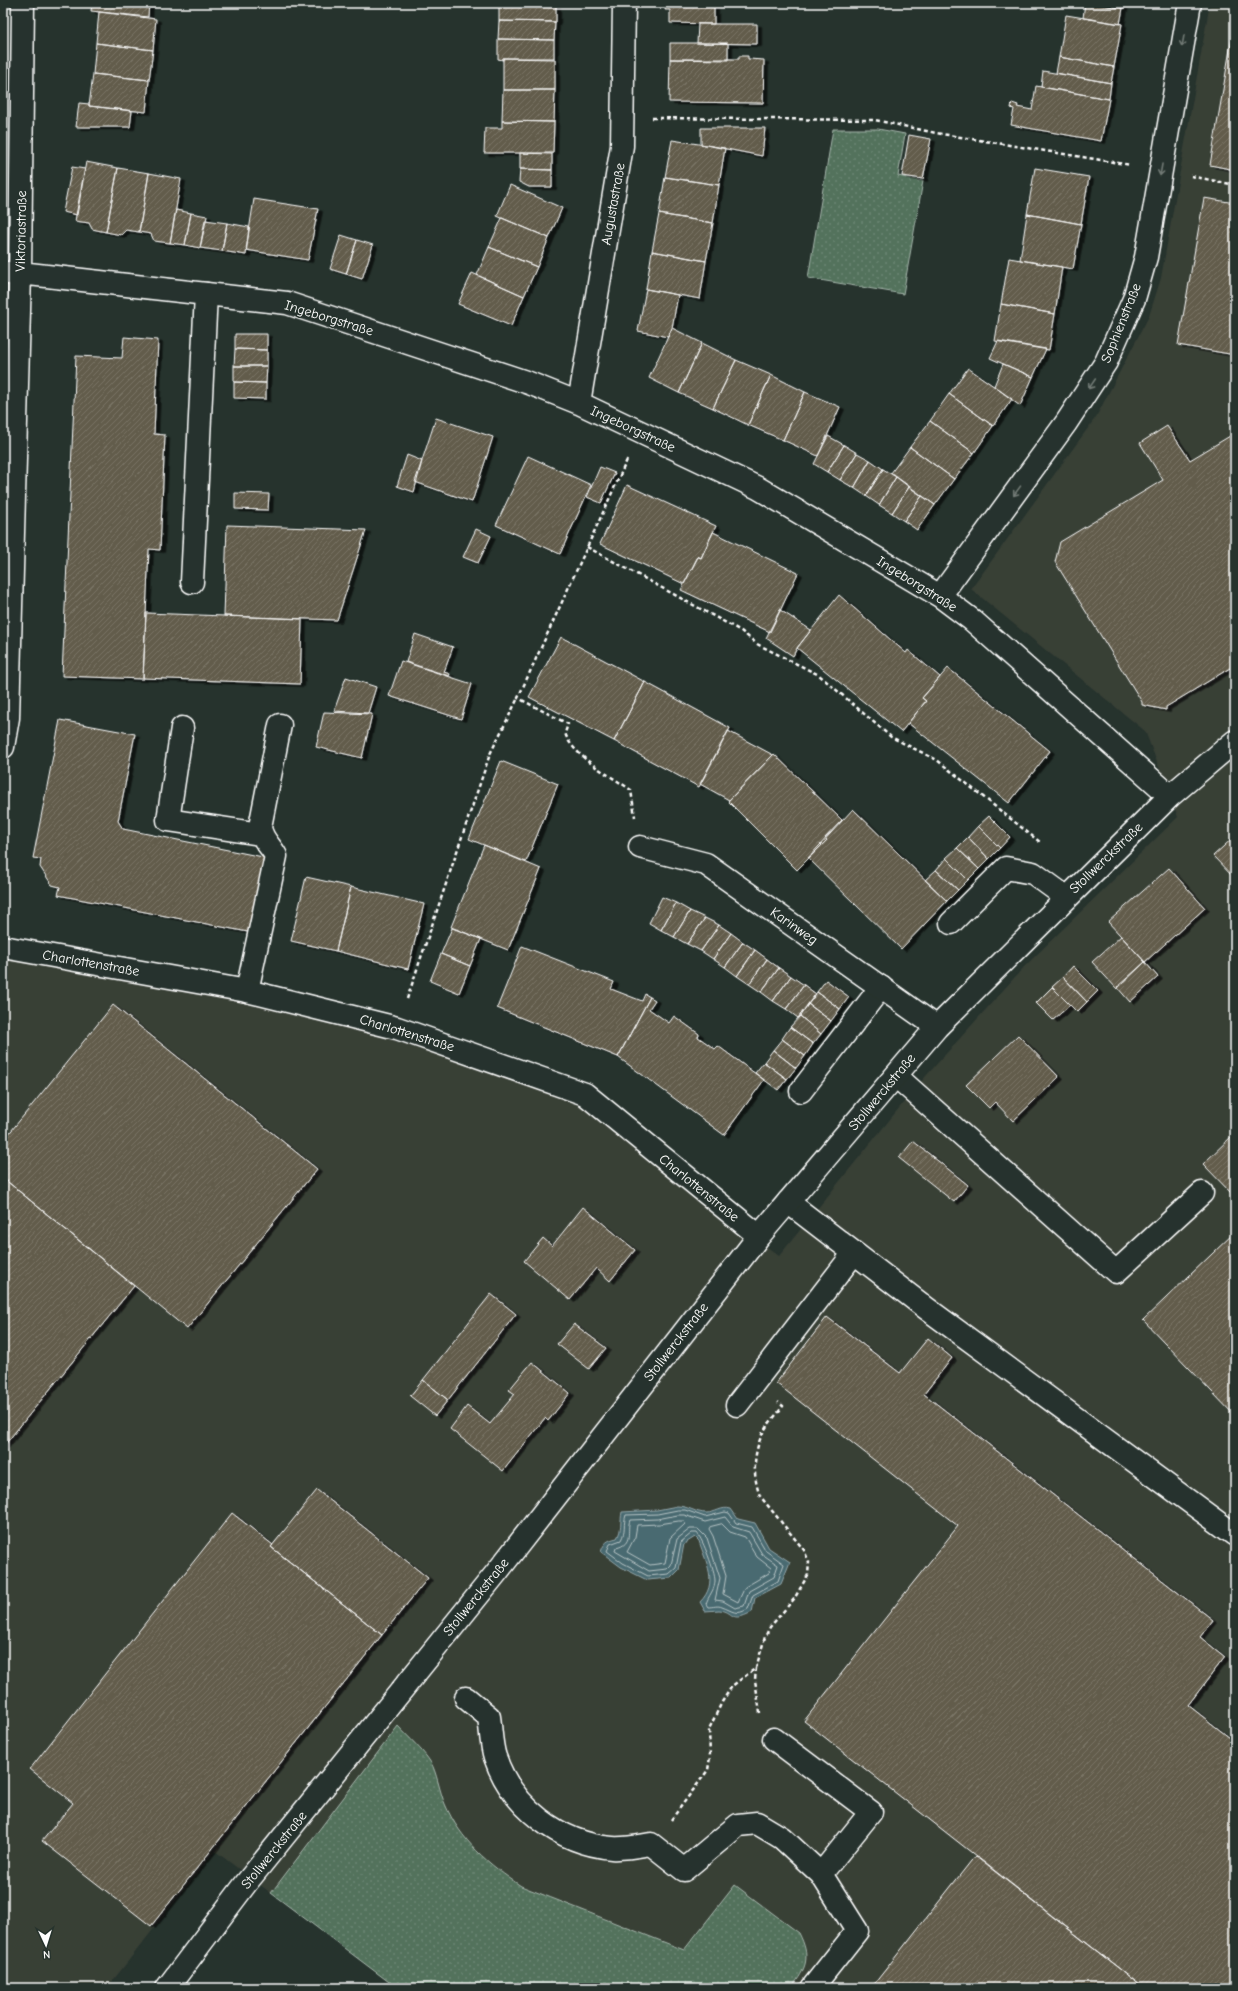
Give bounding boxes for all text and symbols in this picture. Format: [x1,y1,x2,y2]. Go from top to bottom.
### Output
one-way arrow [1179,35,1187,48]
street label: Augustastraße [597,162,629,246]
one-way arrow [1157,163,1165,176]
street label: Viktoriastraße [12,190,30,272]
street label: Sophienstraße [1097,281,1145,365]
street label: Ingeborgstraße [283,296,375,340]
one-way arrow [1088,379,1096,390]
street label: Ingeborgstraße [588,402,678,456]
one-way arrow [1013,485,1021,496]
street label: Ingeborgstraße [874,552,960,616]
street label: Stollwerckstraße [1066,819,1146,897]
street label: Karinweg [767,904,821,948]
street label: Charlottenstraße [41,946,141,980]
street label: Charlottenstraße [358,1010,456,1056]
street label: Stollwerckstraße [845,1050,919,1134]
street label: Charlottenstraße [655,1150,743,1226]
street label: Stollwerckstraße [640,1299,712,1385]
street label: Stollwerckstraße [439,1555,513,1639]
street label: Stollwerckstraße [237,1808,311,1892]
north arrow [26,1925,66,1965]
text: N [43,1948,51,1961]

